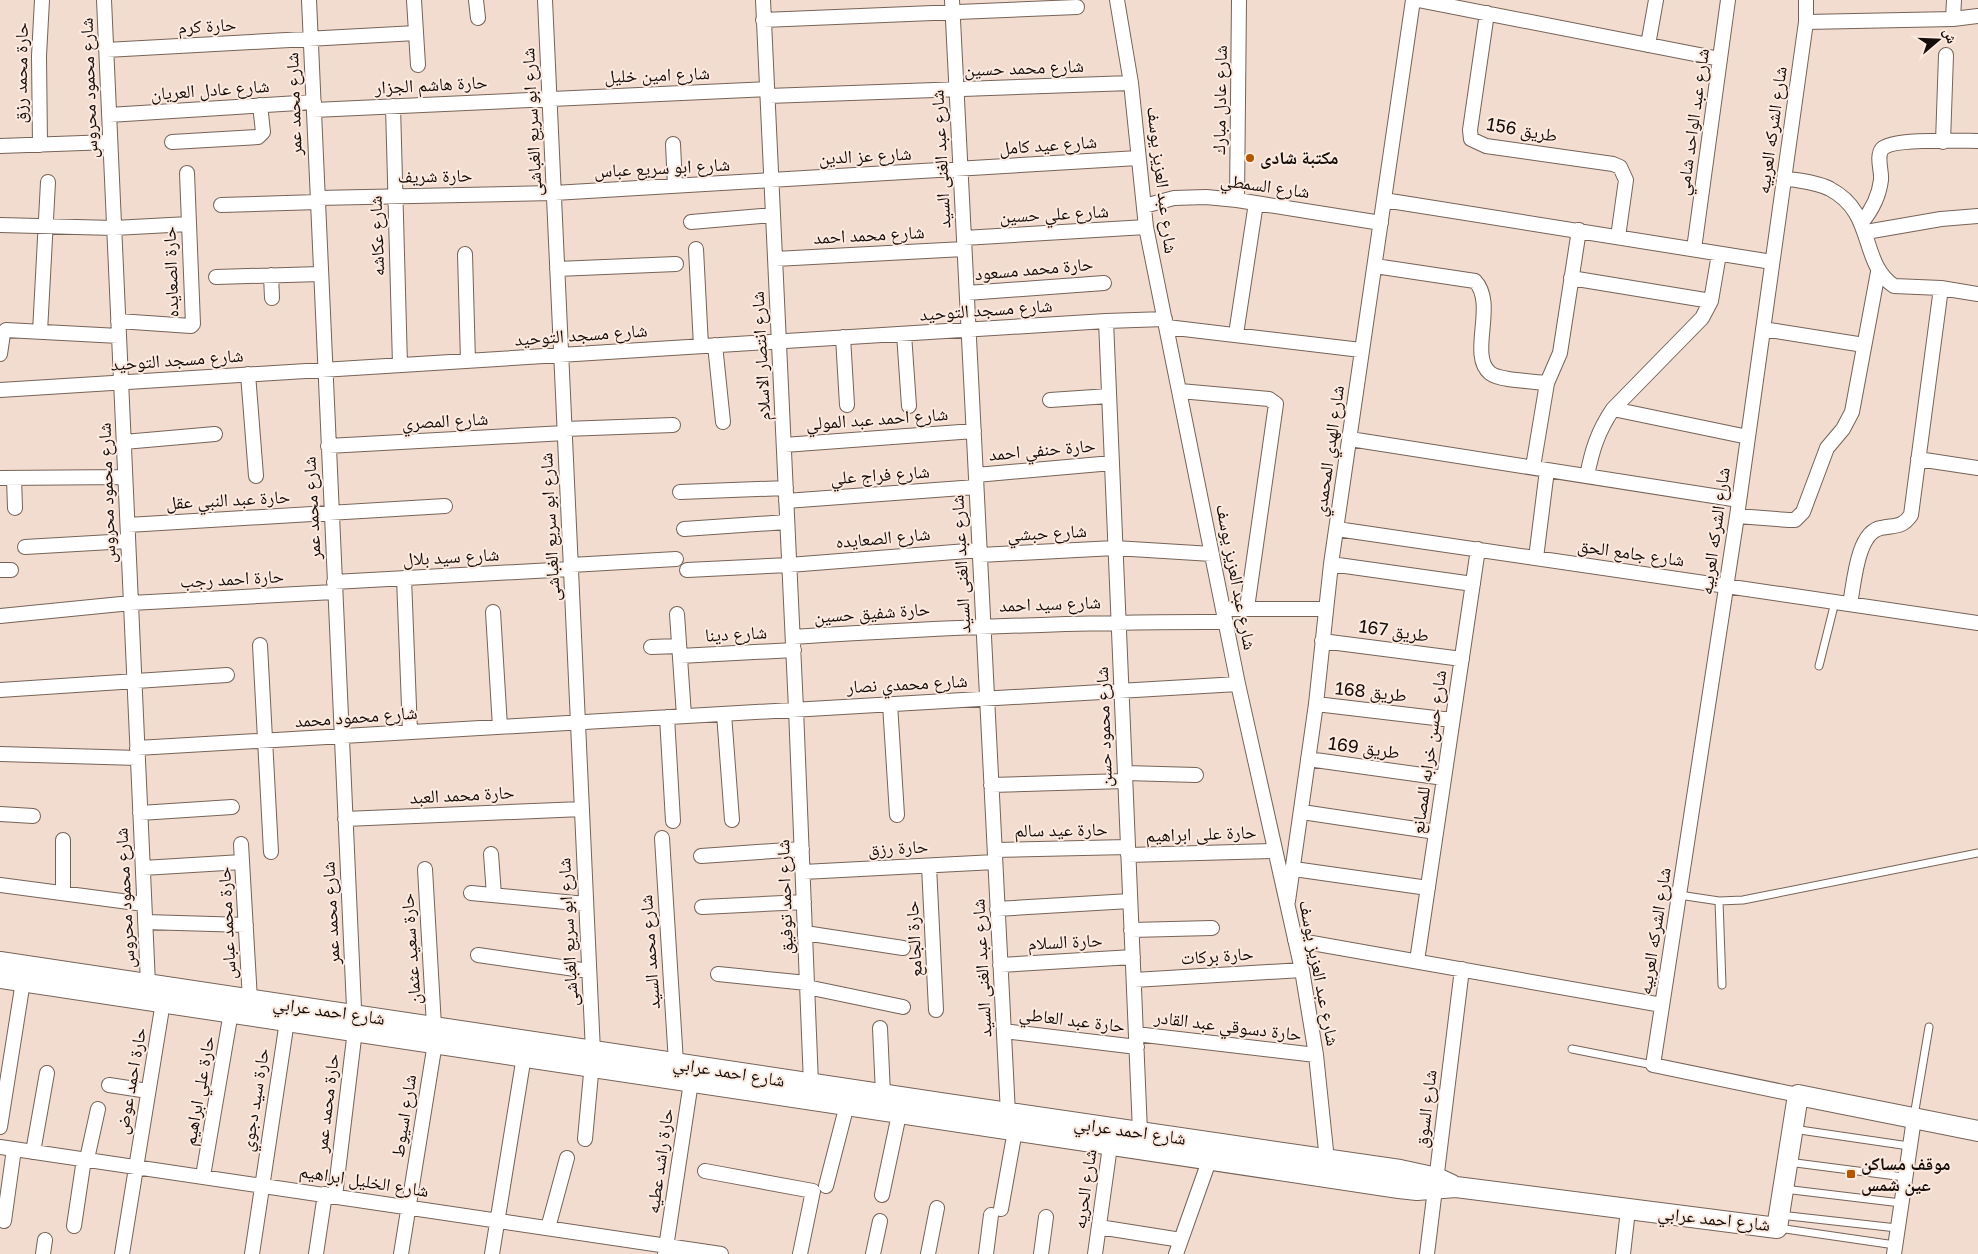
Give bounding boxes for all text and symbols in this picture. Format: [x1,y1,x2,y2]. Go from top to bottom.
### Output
street label: حارة كرم [177,12,237,40]
north arrow [1913,15,1963,65]
street label: شارع محمود محروس [75,17,102,159]
street label: حارة محمد رزق [8,22,33,124]
text: ش [1939,26,1961,46]
street label: شارع عادل مبارك [1207,45,1232,155]
street label: شارع ابو سريع الغباشى [516,47,548,197]
street label: شارع عبد الواحد شامي [1671,47,1718,197]
street label: شارع محمد عمر [280,52,307,157]
street label: شارع محمد حسين [964,54,1084,81]
street label: شارع امين خليل [604,61,710,88]
street label: شارع الشركه العربيه [1751,65,1792,195]
street label: حارة هاشم الجزار [373,70,488,100]
street label: شارع عادل العريان [150,74,270,105]
street label: شارع عبد الغنى السيد [925,89,956,229]
street label: شارع عبد العزيز يوسف [1142,105,1183,255]
street label: طريق 156 [1485,112,1559,147]
street label: شارع عيد كامل [998,130,1098,159]
street label: شارع عز الدين [818,142,912,169]
place label: مكتبة شادى [1260,146,1339,169]
street label: شارع ابو سريع عباس [593,152,731,184]
marker: مكتبة شادى [1244,152,1256,164]
street label: حارة شريف [397,163,473,187]
street label: شارع السمطي [1218,168,1311,207]
street label: شارع عكاشه [364,195,389,277]
street label: شارع علي حسين [999,199,1109,231]
street label: شارع محمد احمد [813,220,925,249]
street label: حارة الصعايده [157,226,183,318]
street label: حارة محمد مسعود [974,252,1094,284]
street label: شارع انتصار الاسلام [746,291,776,421]
street label: شارع مسجد التوحيد [919,293,1053,326]
street label: شارع مسجد التوحيد [514,318,648,351]
street label: شارع مسجد التوحيد [110,343,244,376]
street label: شارع الهدي المحمدي [1308,384,1353,519]
street label: شارع احمد عبد المولي [805,402,949,439]
street label: شارع المصري [401,407,489,438]
street label: شارع محمود محروس [93,422,120,564]
street label: حارة حنفي احمد [988,433,1097,469]
street label: شارع ابو سريع الغباشى [534,452,566,602]
street label: شارع محمد عمر [297,456,326,561]
street label: شارع فراج علي [829,460,931,493]
street label: شارع الشركه العربيه [1694,466,1735,596]
street label: حارة عبد النبي عقل [165,485,291,518]
street label: شارع عبد الغنى السيد [945,494,976,634]
street label: شارع عبد العزيز يوسف [1211,502,1262,652]
street label: شارع حبشي [1007,519,1088,550]
street label: شارع الصعايده [835,522,931,553]
street label: شارع جامع الحق [1576,534,1686,572]
street label: شارع سيد بلال [402,542,500,571]
street label: حارة احمد رجب [179,564,285,592]
street label: شارع سيد احمد [999,590,1101,617]
street label: حارة شفيق حسين [813,597,931,628]
street label: طريق 167 [1358,614,1431,647]
street label: شارع دينا [704,620,768,647]
street label: شارع محمود حسن [1090,666,1117,788]
street label: شارع حسن خرابه للمصانع [1406,668,1452,836]
street label: شارع محمدي نصار [845,669,968,702]
street label: طريق 168 [1334,676,1408,707]
street label: شارع محمود محمد [294,701,418,732]
street label: طريق 169 [1327,731,1401,764]
street label: حارة محمد العبد [409,780,515,808]
street label: حارة عيد سالم [1014,817,1108,843]
street label: حارة على ابراهيم [1145,820,1257,848]
street label: شارع محمود محروس [109,827,140,969]
street label: حارة رزق [867,834,929,861]
street label: شارع احمد توفيق [771,839,798,955]
street label: شارع ابو سريع الغباشى [552,857,584,1007]
street label: شارع محمد عمر [316,861,345,966]
street label: حارة محمد عباس [212,866,241,980]
street label: شارع الشركه العربيه [1633,866,1676,996]
street label: حارة سعيد عثمان [395,893,426,1006]
street label: شارع محمد السيد [634,894,665,1010]
street label: شارع عبد الغنى السيد [966,898,997,1038]
street label: شارع عبد العزيز يوسف [1294,898,1345,1048]
street label: حارة الجامع [900,900,928,978]
street label: حارة السلام [1027,928,1103,956]
street label: حارة بركات [1180,941,1254,969]
street label: شارع احمد عرابي [271,991,387,1033]
street label: حارة عبد العاطي [1017,1002,1126,1041]
street label: حارة دسوقي عبد القادر [1152,1005,1303,1050]
street label: حارة احمد عوض [110,1026,151,1136]
street label: حارة علي ابراهيم [178,1034,223,1148]
street label: حارة سيد دجوي [235,1046,278,1154]
street label: شارع احمد عرابي [671,1051,787,1095]
street label: حارة محمد عمر [309,1052,343,1154]
street label: شارع السوق [1409,1068,1442,1149]
street label: شارع اسيوط [386,1073,421,1159]
street label: حارة راشد عطيه [641,1107,678,1215]
street label: شارع احمد عرابي [1072,1111,1188,1153]
street label: شارع الحريه [1068,1148,1101,1230]
place label: موقف مساكن عين شمس [1861,1152,1950,1196]
street label: شارع الخليل ابراهيم [298,1159,430,1203]
marker: موقف مساكن عين شمس [1845,1168,1857,1180]
street label: شارع احمد عرابي [1656,1201,1771,1239]

